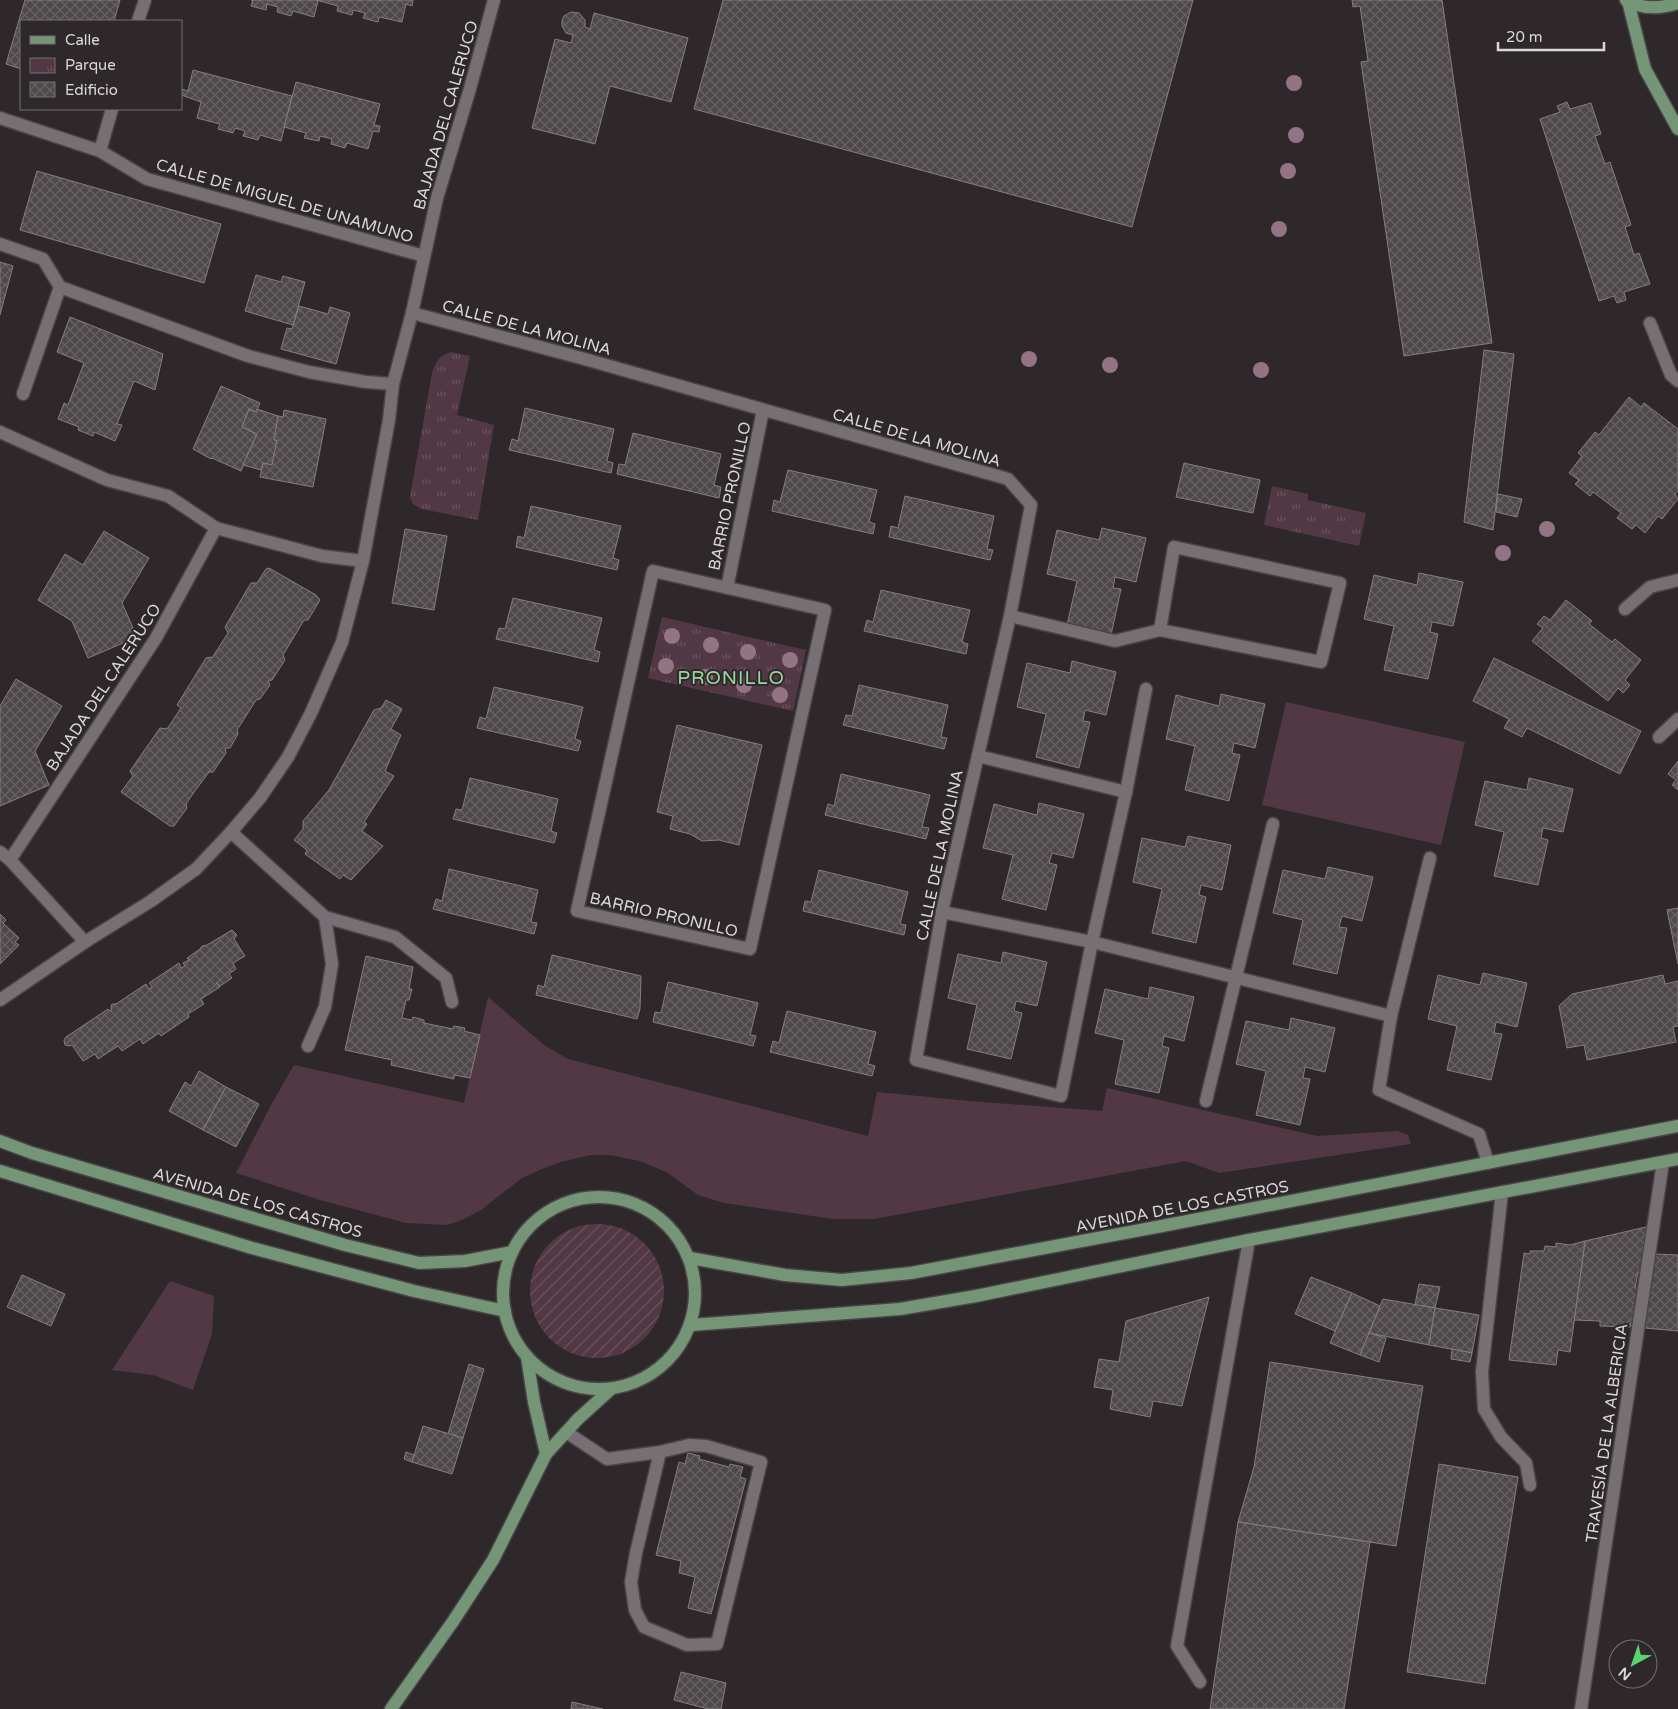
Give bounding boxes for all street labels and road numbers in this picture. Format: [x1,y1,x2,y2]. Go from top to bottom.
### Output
street label: BAJADA DEL CALERUCO [409,18,483,212]
street label: CALLE DE MIGUEL DE UNAMUNO [154,155,416,247]
street label: CALLE DE LA MOLINA [440,296,614,360]
street label: CALLE DE LA MOLINA [830,404,1003,472]
street label: BARRIO PRONILLO [704,420,756,572]
street label: BAJADA DEL CALERUCO [42,600,166,775]
street label: CALLE DE LA MOLINA [912,768,968,943]
street label: BARRIO PRONILLO [588,888,740,942]
street label: AVENIDA DE LOS CASTROS [151,1163,365,1242]
street label: AVENIDA DE LOS CASTROS [1074,1176,1291,1237]
street label: TRAVESÍA DE LA ALBERICIA [1582,1322,1632,1544]

